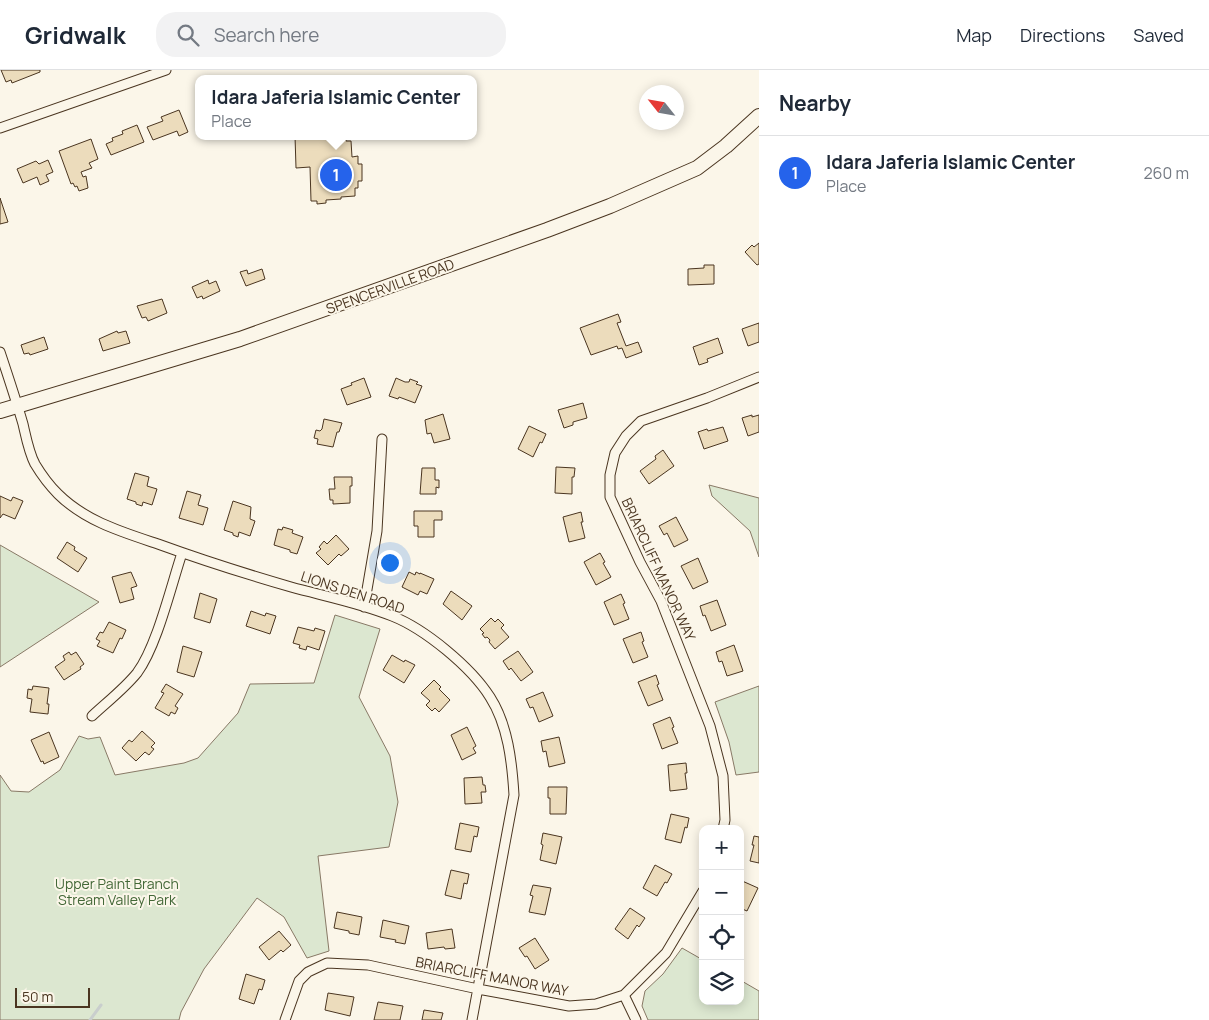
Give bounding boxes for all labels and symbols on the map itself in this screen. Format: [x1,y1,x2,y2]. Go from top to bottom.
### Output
north arrow [639,85,684,130]
pin: 1 [320,156,352,194]
street label: SPENCERVILLE ROAD [323,254,457,318]
street label: BRIARCLIFF MANOR WAY [618,495,701,644]
your location [377,550,403,576]
street label: LIONS DEN ROAD [299,566,407,618]
park label: Upper Paint Branch Stream Valley Park [55,874,179,909]
street label: BRIARCLIFF MANOR WAY [414,952,570,1000]
scale bar [15,985,90,1008]

